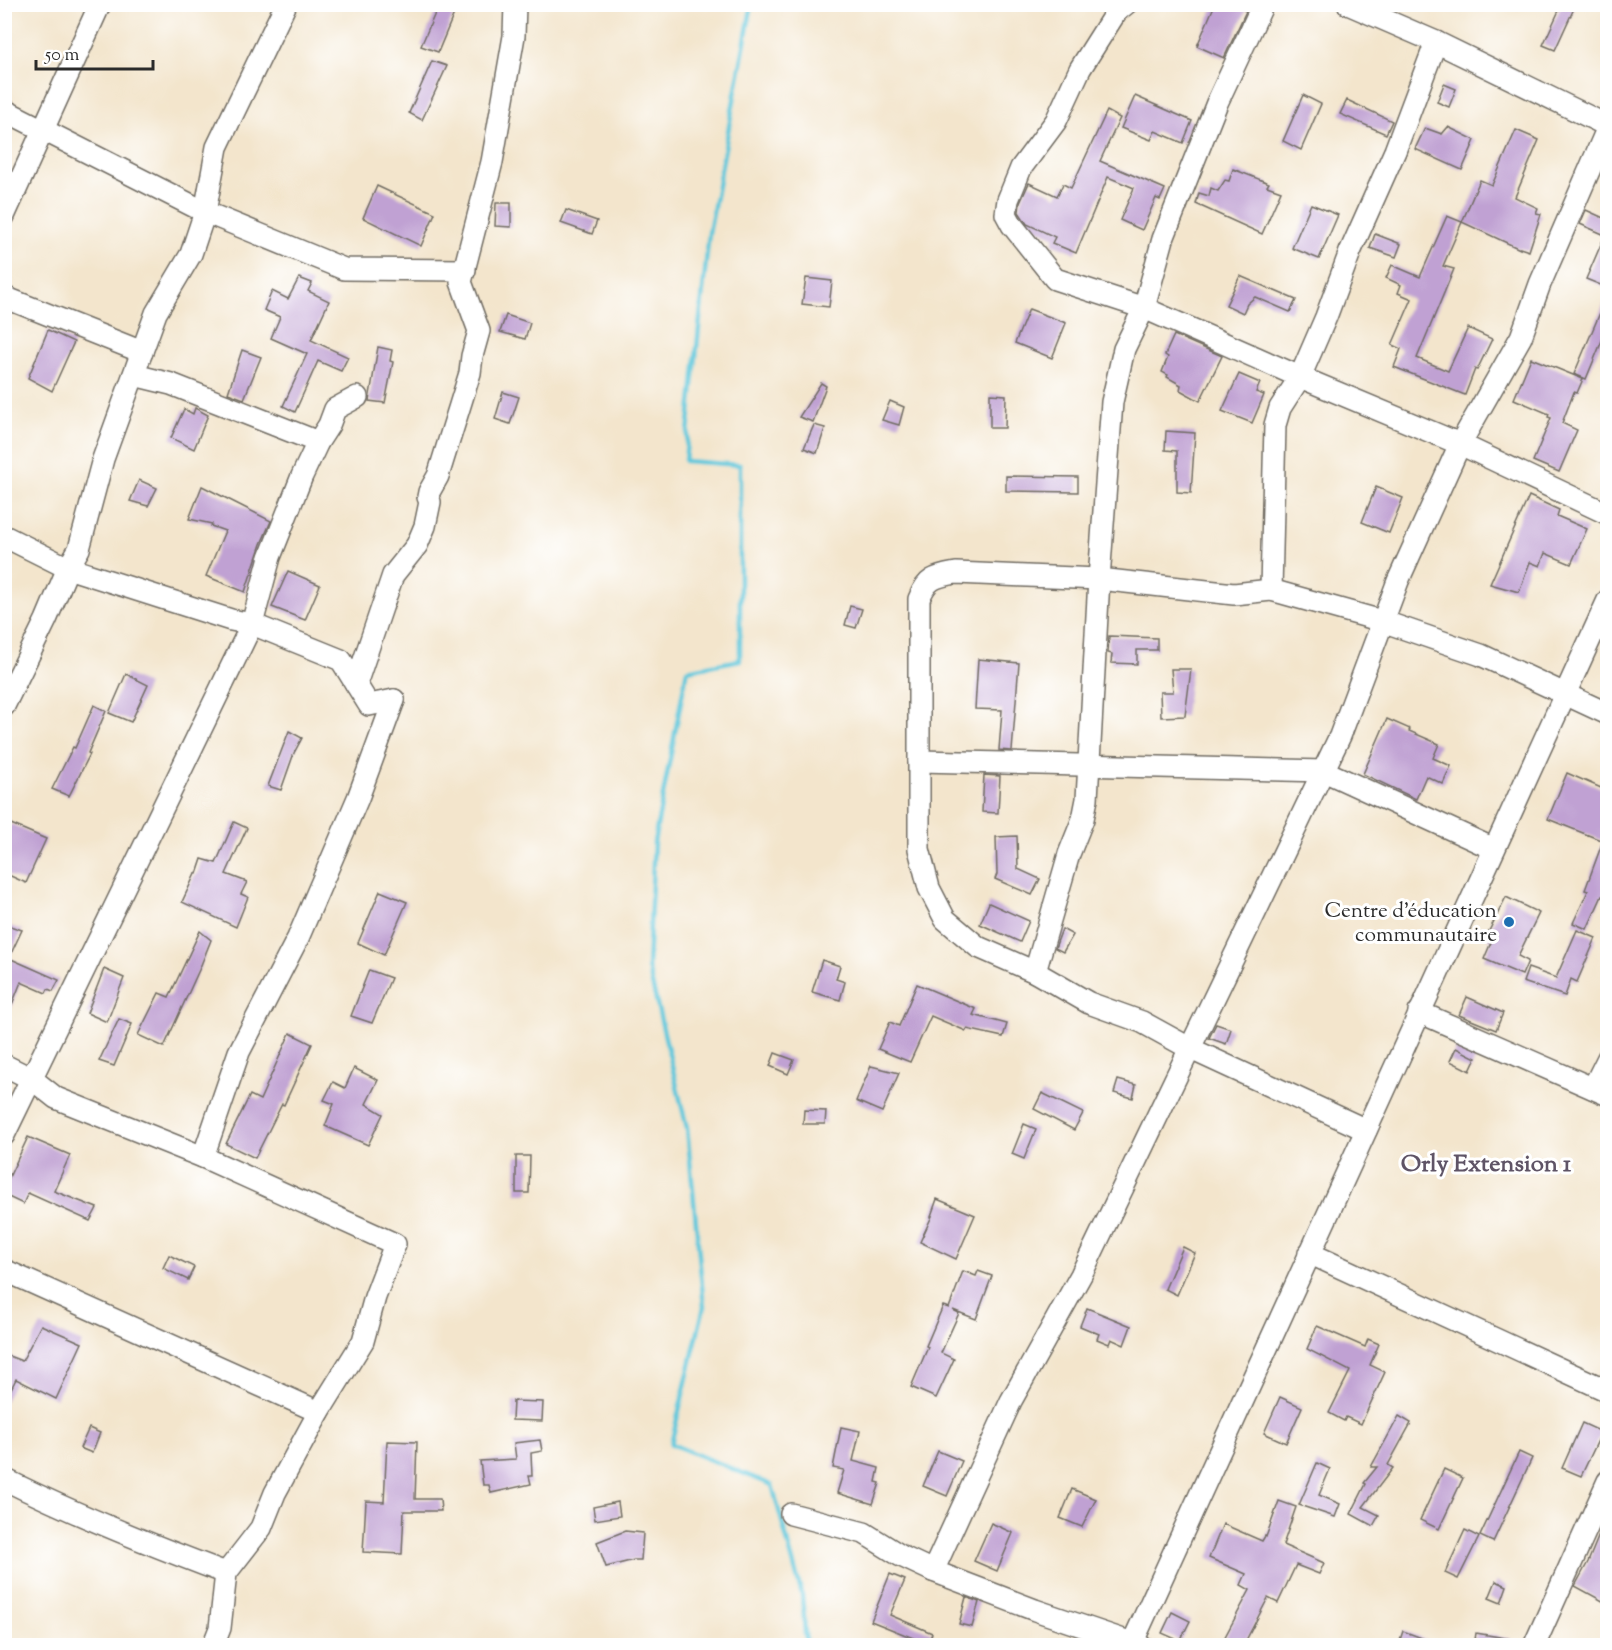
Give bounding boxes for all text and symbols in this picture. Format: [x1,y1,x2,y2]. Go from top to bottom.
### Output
scale bar [36,33,153,71]
text: 50 m [44,43,80,69]
place label: Centre d'éducation communautaire [1325,897,1497,951]
marker: Centre d'éducation communautaire [1502,915,1516,929]
district label: Orly Extension 1 [1401,1148,1572,1182]

